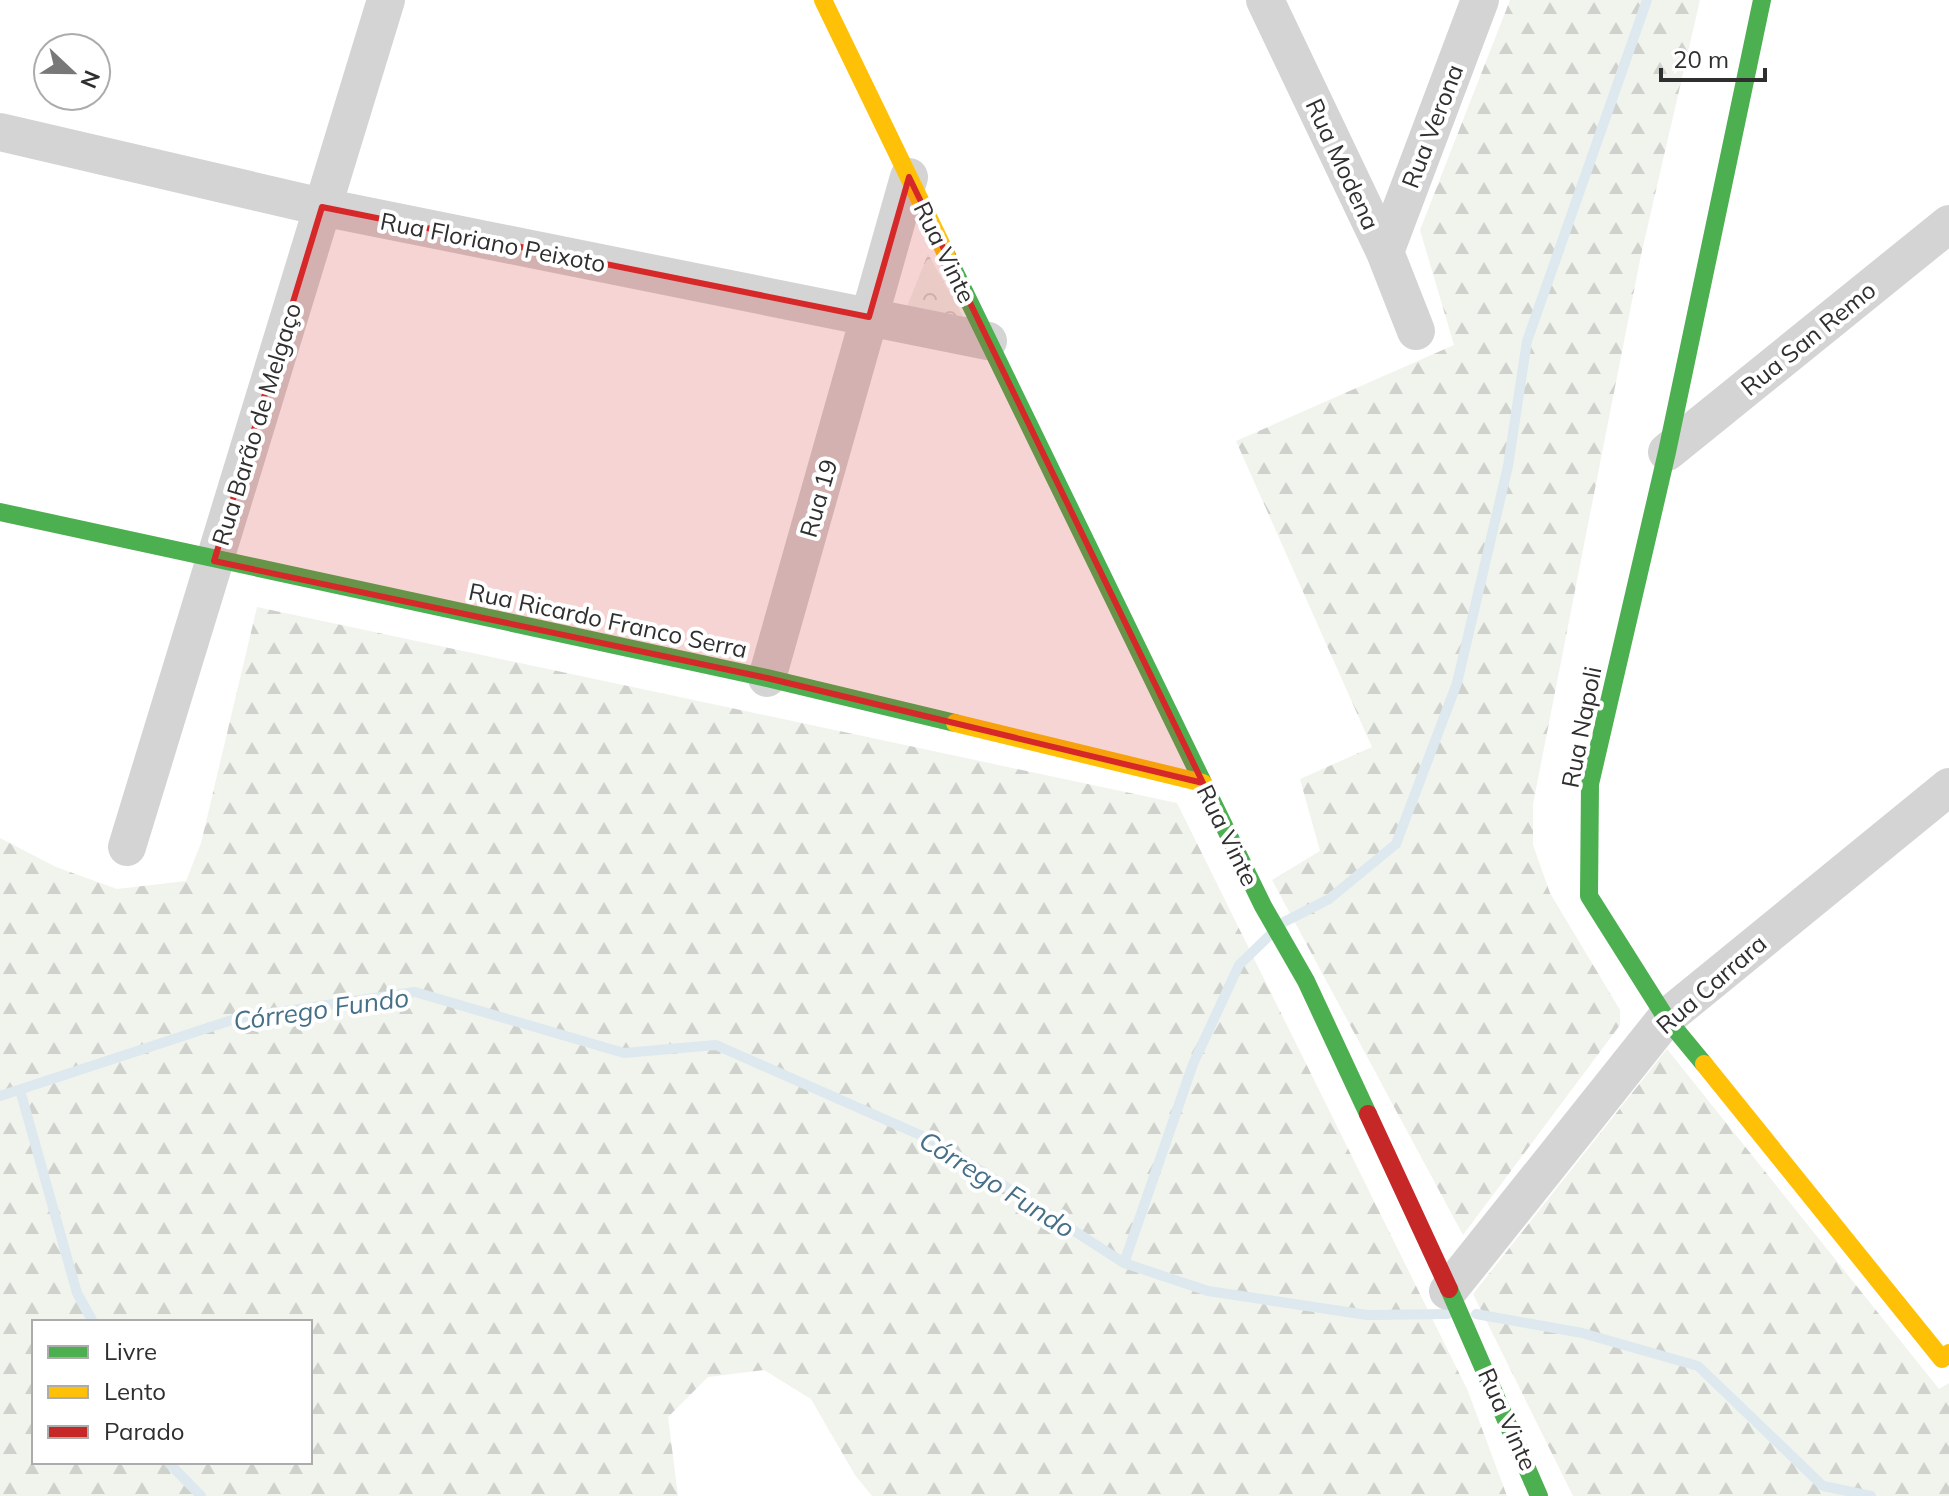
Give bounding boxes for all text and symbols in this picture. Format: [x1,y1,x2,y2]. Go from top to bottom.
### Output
north arrow [32,32,112,112]
scale bar [1661,32,1765,82]
text: 20 m [1673,44,1729,74]
street label: Rua Verona [1395,60,1469,192]
text: N [74,67,107,92]
street label: Rua Modena [1300,94,1386,234]
street label: Rua Vinte [908,196,982,308]
street label: Rua Floriano Peixoto [378,205,608,279]
street label: Rua San Remo [1734,274,1882,402]
street label: Rua Barão de Melgaço [205,299,307,549]
street label: Rua 19 [793,455,843,541]
street label: Rua Ricardo Franco Serra [466,576,750,664]
street label: Rua Napoli [1555,664,1607,790]
street label: Rua Vinte [1191,779,1265,891]
street label: Rua Carrara [1650,928,1772,1040]
water label: Córrego Fundo [231,980,411,1038]
water label: Córrego Fundo [913,1123,1081,1245]
legend [32,1320,312,1464]
text: Livre [104,1336,157,1366]
street label: Rua Vinte [1472,1363,1544,1475]
text: Lento [104,1376,166,1406]
text: Parado [104,1416,185,1446]

